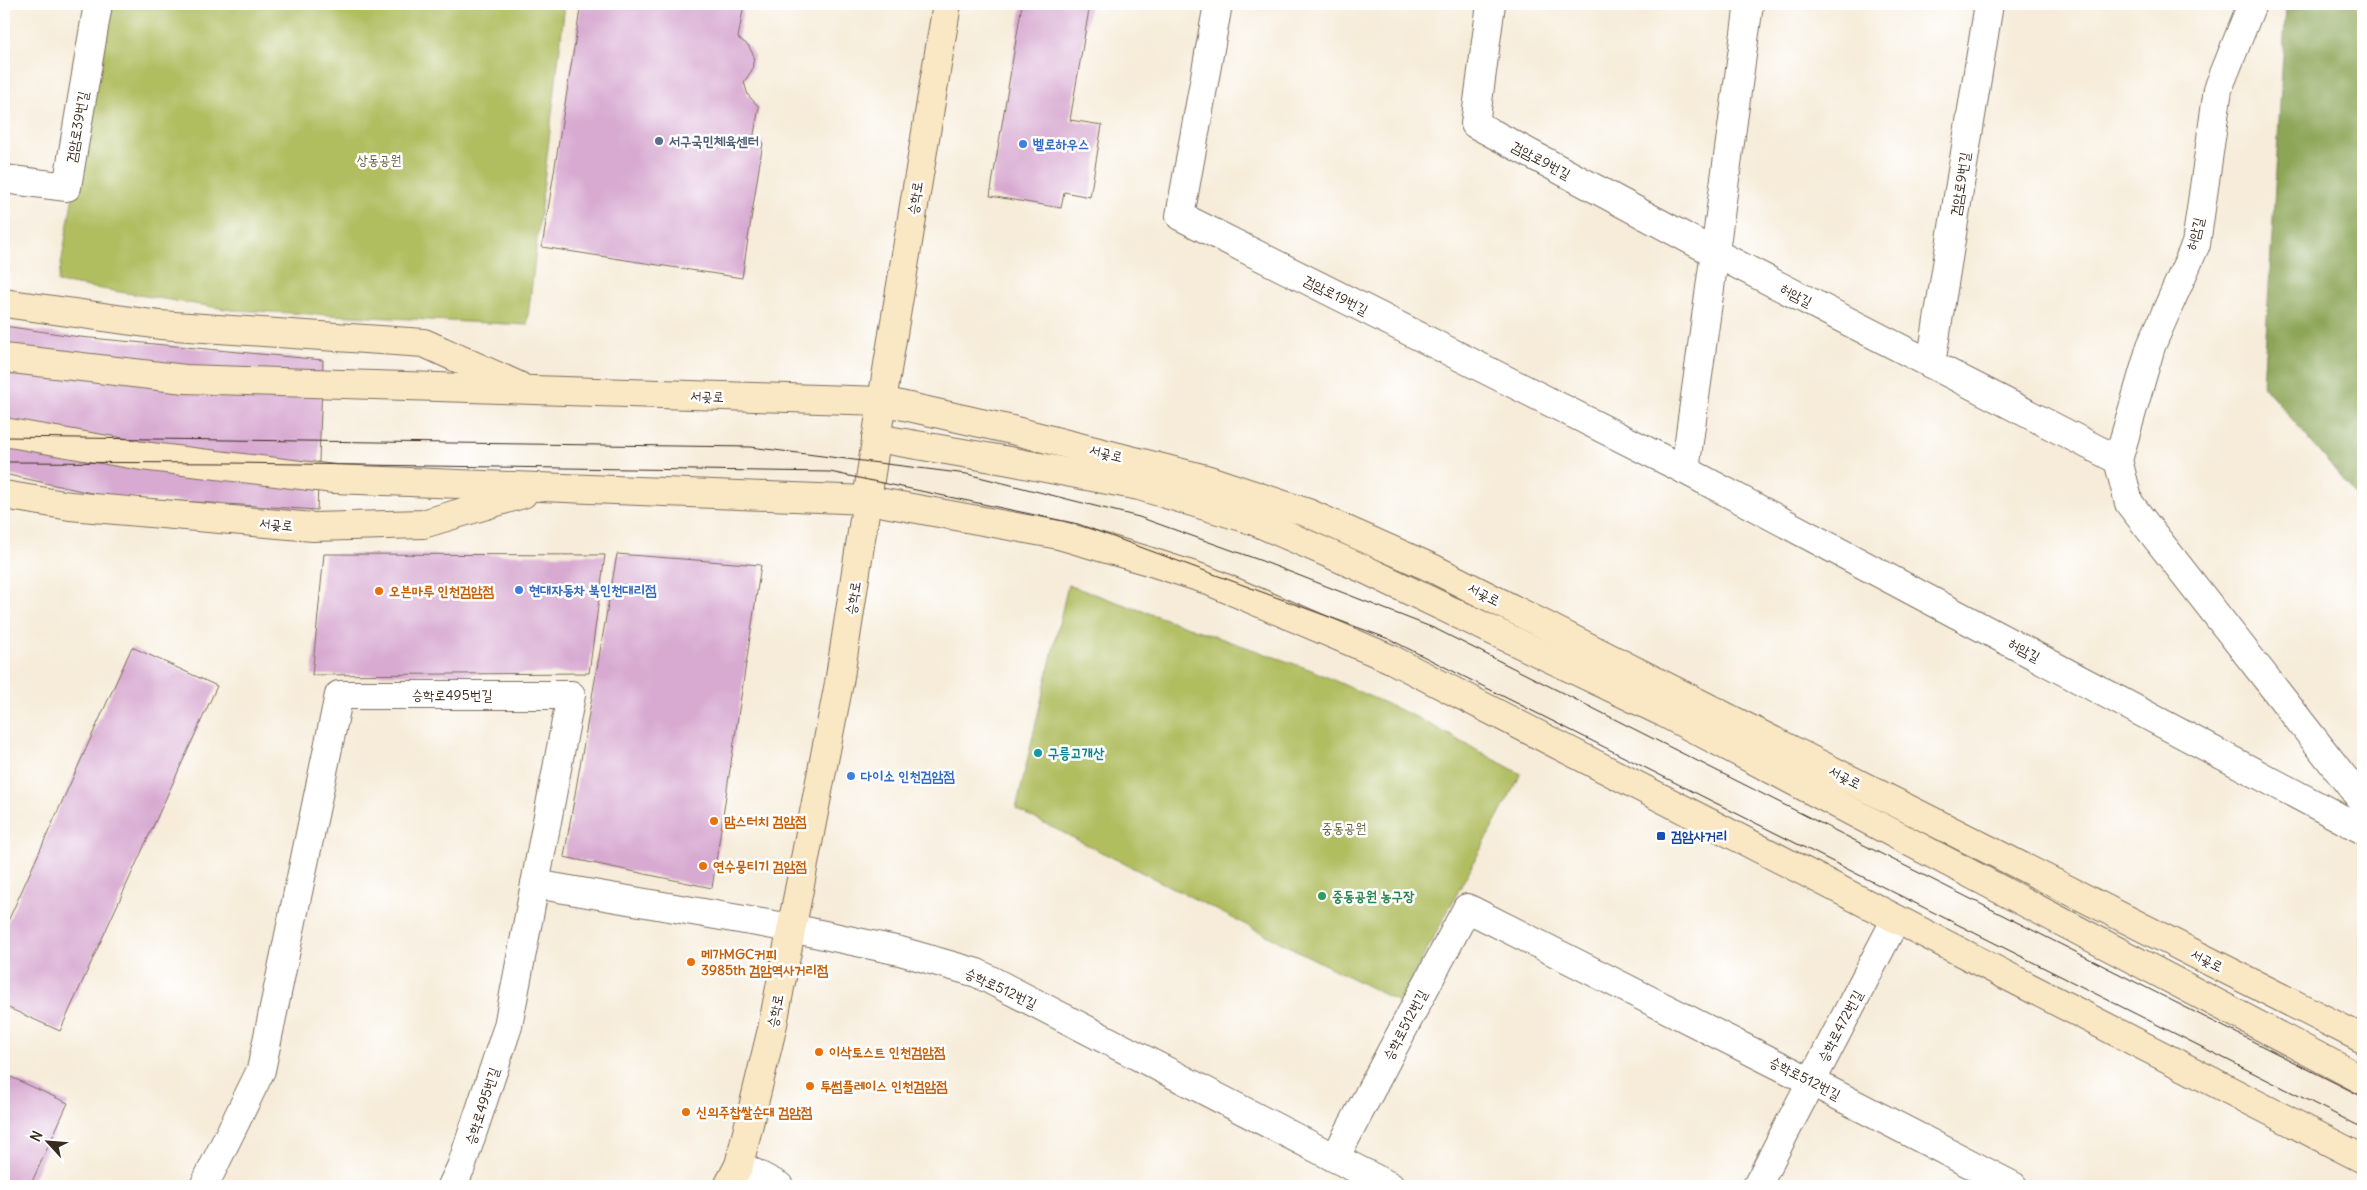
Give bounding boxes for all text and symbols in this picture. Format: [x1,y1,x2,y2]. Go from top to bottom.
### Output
street label: 검암로39번길 [62,89,92,164]
place label: 서구국민체육센터 [669,132,759,150]
marker: 서구국민체육센터 [653,135,665,147]
place label: 벨로하우스 [1033,135,1089,153]
street label: 검암로9번길 [1508,137,1574,183]
marker: 벨로하우스 [1017,138,1029,150]
street label: 검암로9번길 [1946,150,1974,217]
park label: 상동공원 [356,151,402,169]
street label: 승학로 [903,180,927,216]
street label: 허암길 [2182,215,2208,252]
street label: 검암로19번길 [1301,271,1372,319]
street label: 허암길 [1777,279,1816,311]
street label: 서곶로 [690,386,724,406]
street label: 서곶로 [1087,440,1125,466]
street label: 서곶로 [258,514,294,534]
street label: 서곶로 [1465,578,1503,610]
street label: 승학로 [841,580,865,616]
place label: 현대자동차 북인천대리점 [529,581,657,599]
place label: 오븐마루 인천검암점 [389,582,494,600]
marker: 현대자동차 북인천대리점 [513,584,525,596]
marker: 오븐마루 인천검암점 [373,585,385,597]
street label: 허암길 [2005,634,2044,666]
street label: 승학로495번길 [412,686,493,704]
place label: 구릉고개산 [1048,744,1105,762]
marker: 구릉고개산 [1032,747,1044,759]
street label: 서곶로 [1826,761,1864,793]
place label: 다이소 인천검암점 [860,767,955,785]
marker: 다이소 인천검암점 [845,770,857,782]
place label: 맘스터치 검암점 [724,812,807,830]
marker: 맘스터치 검암점 [708,815,720,827]
park label: 중동공원 [1321,819,1367,837]
place label: 검암사거리 [1671,827,1727,845]
marker: 검암사거리 [1655,830,1667,842]
place label: 연수뭉티기 검암점 [713,857,807,875]
marker: 연수뭉티기 검암점 [697,860,709,872]
place label: 중동공원 농구장 [1332,887,1415,905]
marker: 중동공원 농구장 [1316,890,1328,902]
street label: 서곶로 [2188,944,2226,976]
place label: 메가MGC커피 3985th 검암역사거리점 [701,945,829,979]
marker: 메가MGC커피 3985th 검암역사거리점 [685,956,697,968]
street label: 승학로512번길 [962,963,1041,1013]
street label: 승학로512번길 [1379,986,1432,1063]
street label: 승학로472번길 [1814,986,1867,1065]
street label: 승학로 [763,993,787,1029]
place label: 이삭토스트 인천검암점 [829,1043,946,1061]
marker: 이삭토스트 인천검암점 [813,1046,825,1058]
street label: 승학로512번길 [1766,1052,1844,1104]
street label: 승학로495번길 [461,1064,503,1147]
place label: 투썸플레이스 인천검암점 [820,1077,948,1095]
marker: 투썸플레이스 인천검암점 [804,1080,816,1092]
place label: 신의주찹쌀순대 검암점 [696,1103,813,1121]
marker: 신의주찹쌀순대 검암점 [680,1106,692,1118]
north arrow [22,1118,72,1168]
text: N [26,1128,47,1145]

